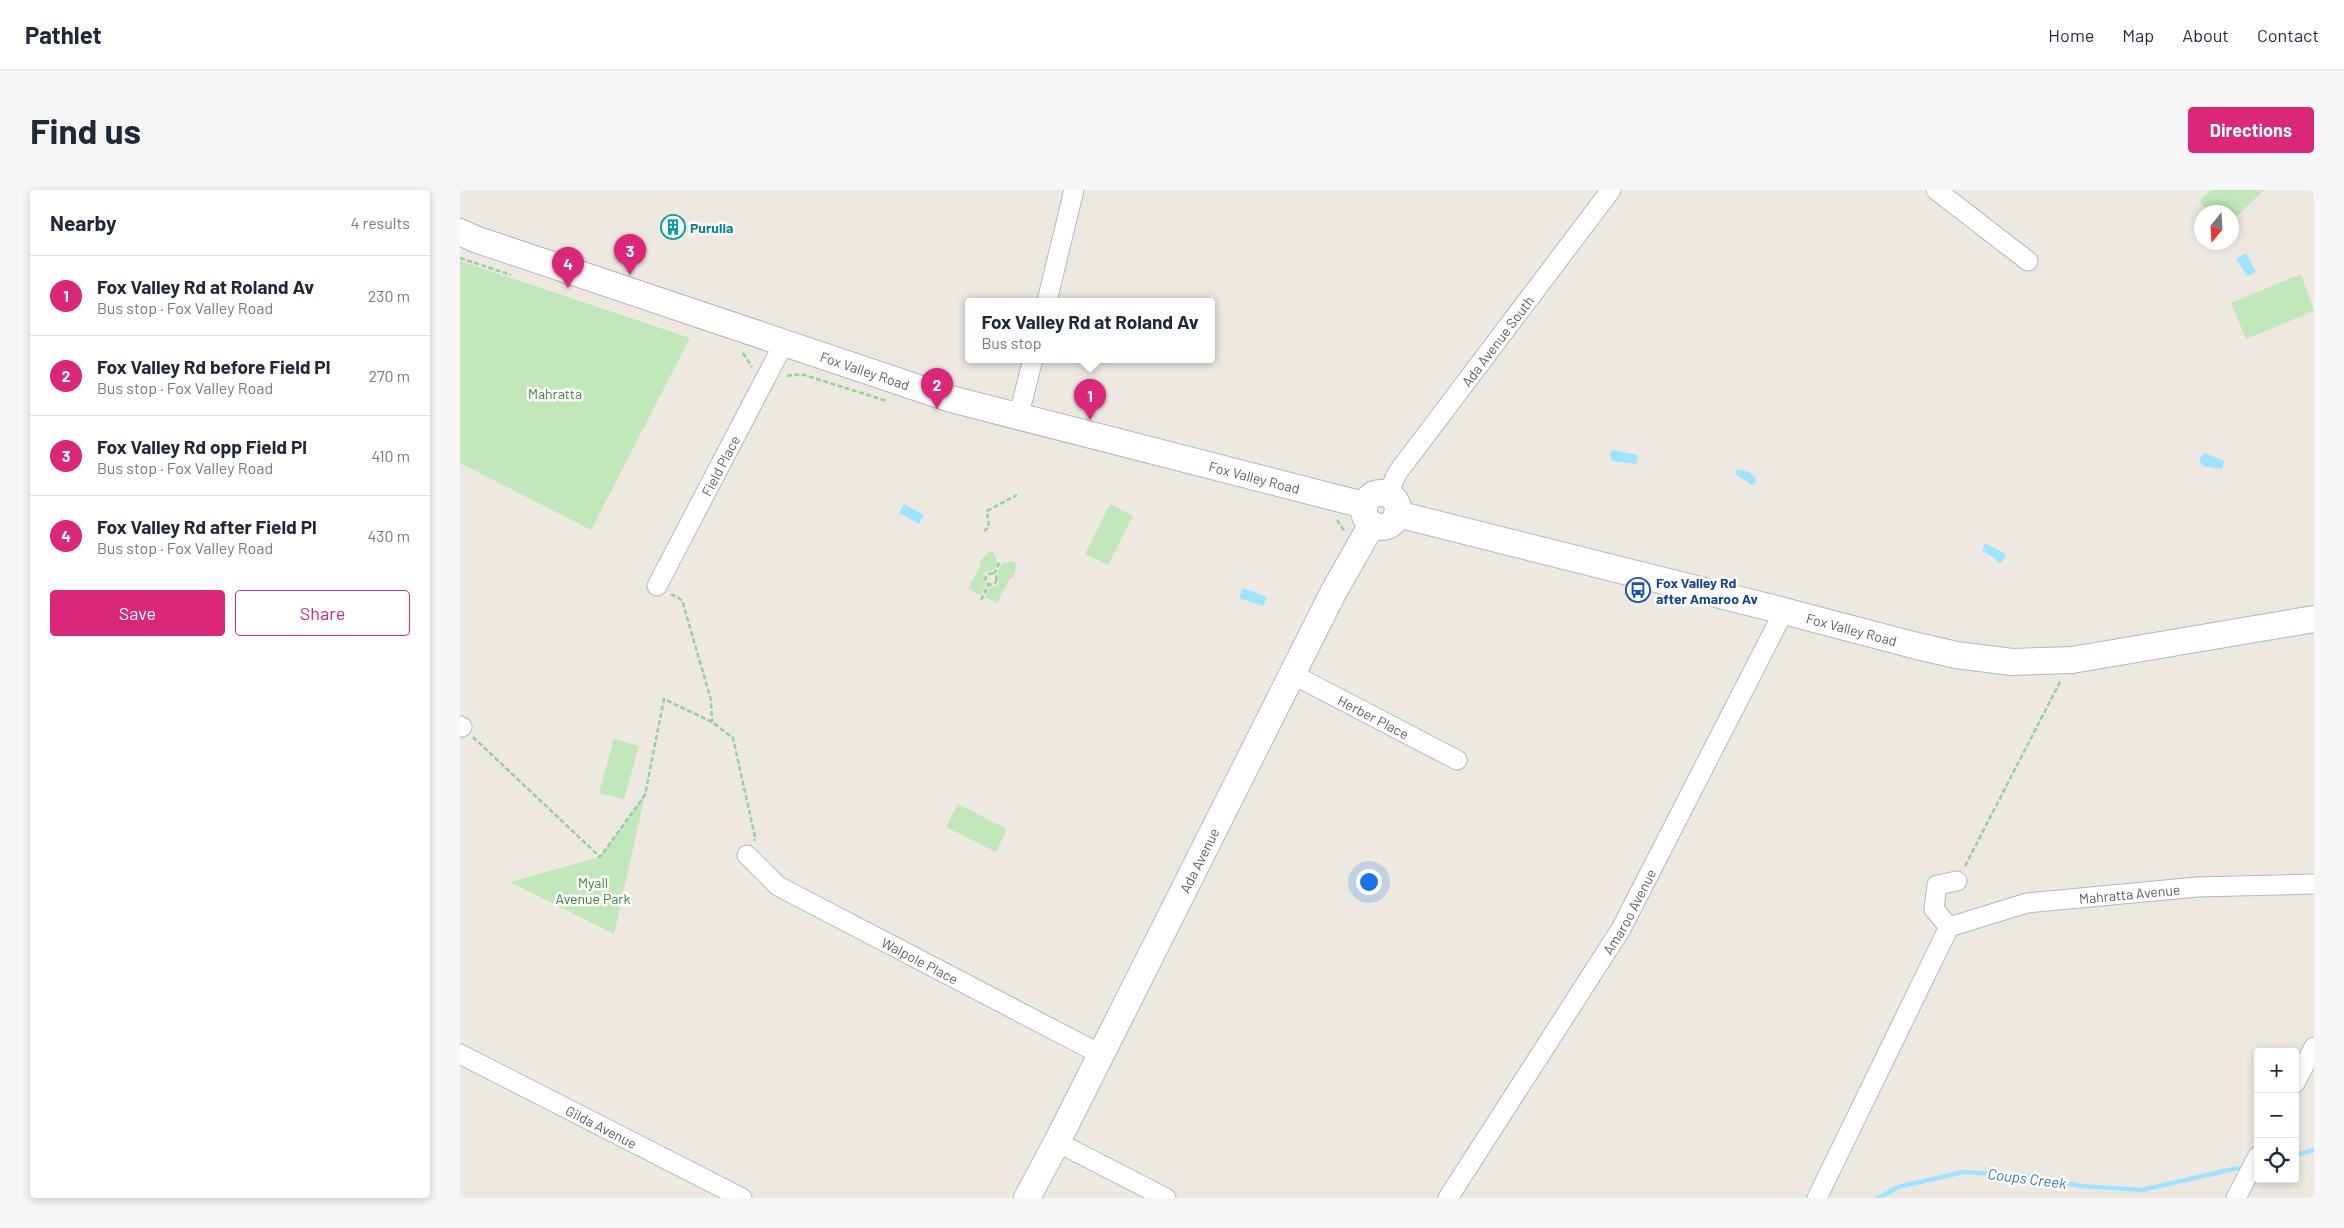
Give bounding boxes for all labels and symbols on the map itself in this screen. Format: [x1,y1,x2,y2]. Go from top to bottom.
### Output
north arrow [2194,205,2239,250]
building icon: Purulia [660,214,686,240]
place label: Purulia [690,219,733,236]
pin: 3 [614,234,646,275]
pin: 4 [552,247,584,288]
street label: Ada Avenue South [1457,292,1537,390]
street label: Fox Valley Road [818,347,912,393]
pin: 2 [921,368,953,409]
pin: 1 [1074,379,1106,420]
park label: Mahratta [528,385,582,402]
street label: Field Place [697,432,743,499]
street label: Fox Valley Road [1207,457,1302,497]
place label: Fox Valley Rd after Amaroo Av [1656,574,1758,607]
bus stop icon: Fox Valley Rd after Amaroo Av [1625,577,1651,603]
street label: Fox Valley Road [1805,609,1899,649]
street label: Herber Place [1335,691,1412,742]
street label: Ada Avenue [1175,825,1222,895]
street label: Amaroo Avenue [1599,866,1659,957]
your location [1356,869,1382,895]
park label: Myall Avenue Park [556,874,630,907]
street label: Mahratta Avenue [2078,880,2181,907]
street label: Walpole Place [879,933,961,987]
street label: Gilda Avenue [563,1101,640,1152]
water label: Coups Creek [1987,1164,2068,1192]

